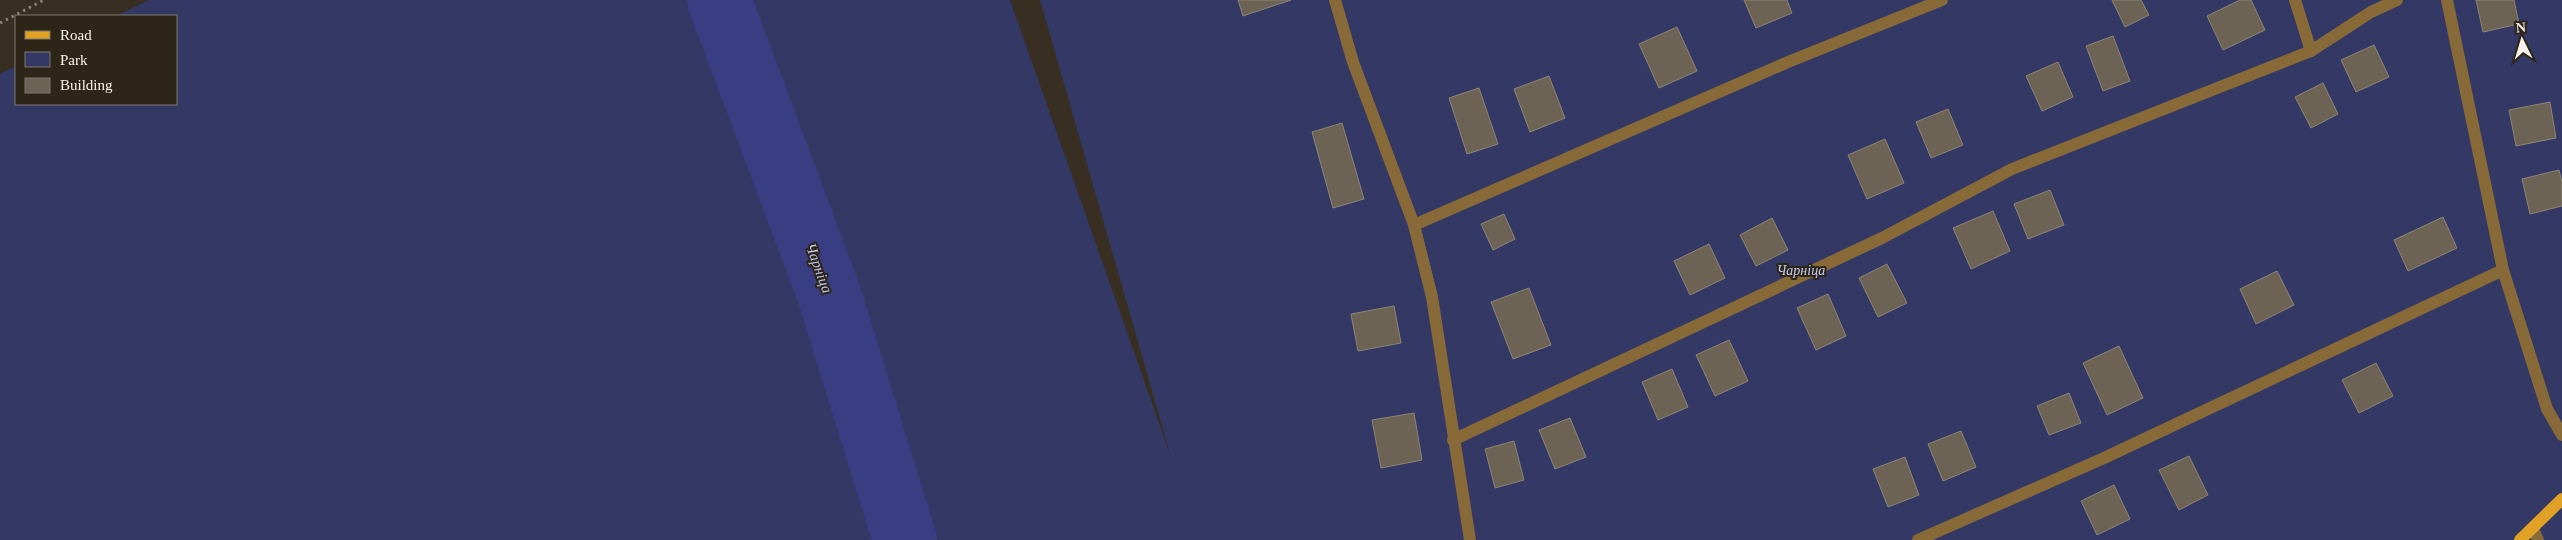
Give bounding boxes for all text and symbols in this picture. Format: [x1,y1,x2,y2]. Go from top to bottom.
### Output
legend [15,15,178,105]
north arrow [2497,15,2547,65]
text: N [2515,20,2527,35]
text: Road [60,27,92,43]
text: Park [60,52,88,68]
text: Building [60,77,113,93]
water label: Чарніца [803,241,835,295]
park label: Чарніца [1777,263,1825,278]

